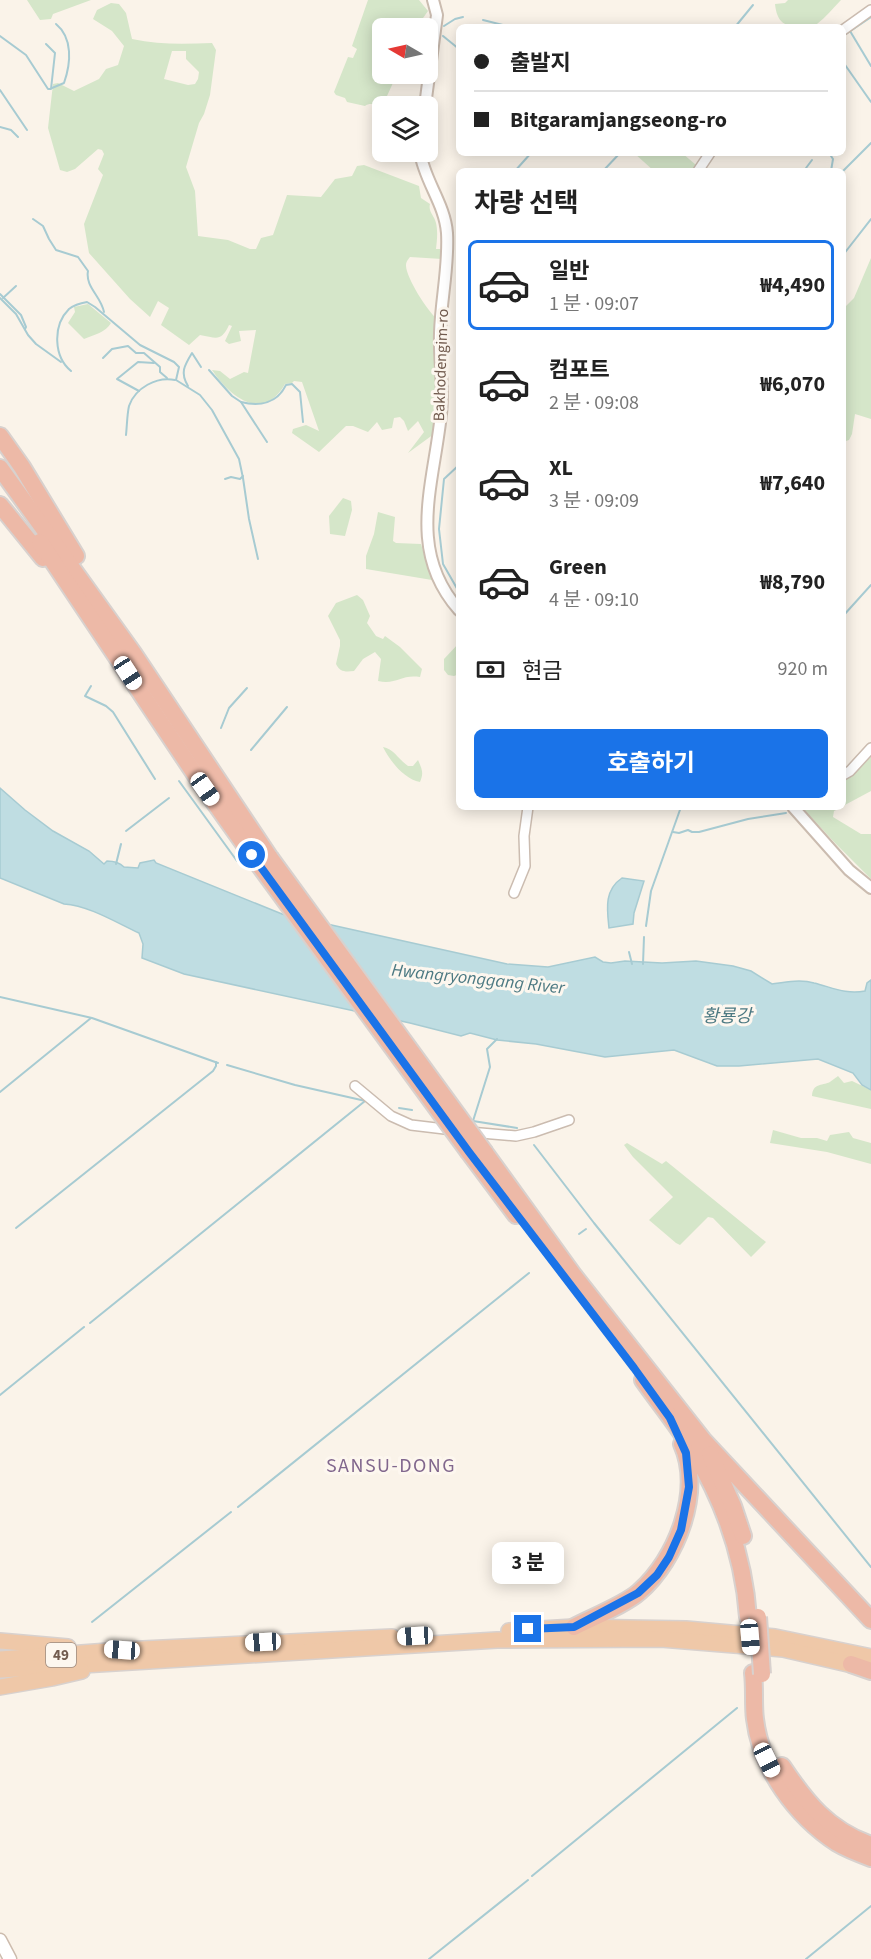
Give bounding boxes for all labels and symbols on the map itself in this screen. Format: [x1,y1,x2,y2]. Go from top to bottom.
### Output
north arrow [372,18,438,84]
street label: Bakhodengim-ro [428,308,454,422]
car [111,653,145,693]
car [187,769,223,809]
route start [238,841,265,868]
water label: Hwangryonggang River [390,957,567,1001]
water label: 황룡강 [702,1004,754,1029]
district label: SANSU-DONG [326,1452,456,1480]
callout: 3 분 [492,1542,564,1584]
route end [514,1615,541,1642]
car [739,1618,761,1656]
car [397,1626,433,1646]
car [245,1632,281,1652]
car [103,1640,141,1660]
road number: 49 [46,1643,76,1667]
car [751,1740,783,1780]

